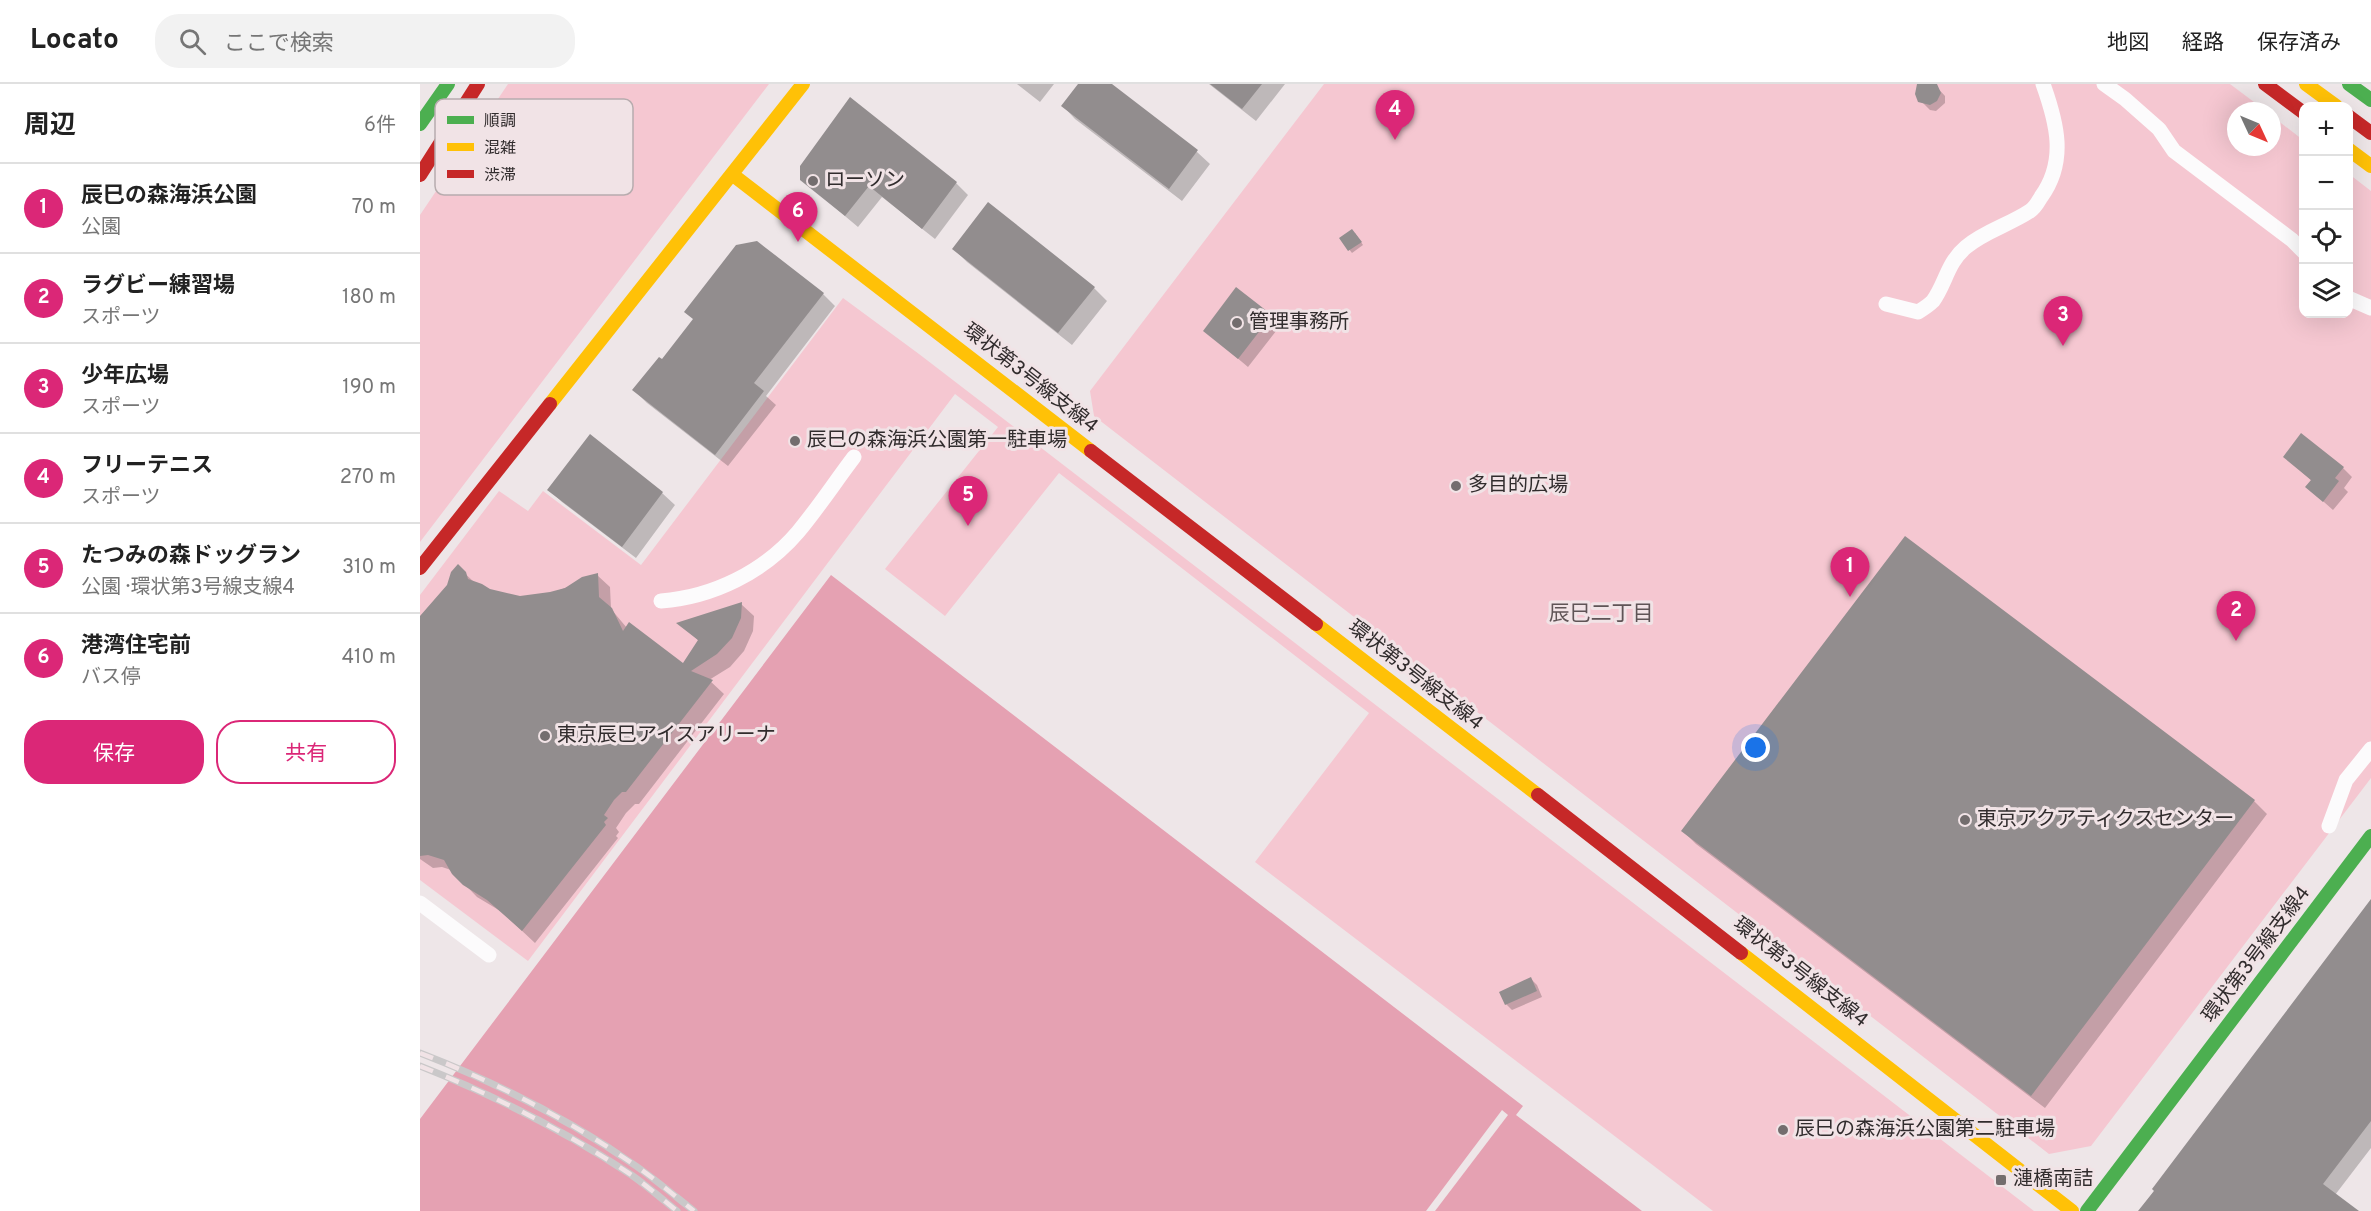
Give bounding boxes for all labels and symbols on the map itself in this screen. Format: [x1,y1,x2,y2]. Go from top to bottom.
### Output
pin: 4 [1376,91,1414,140]
legend [435,99,633,195]
north arrow [2227,102,2281,156]
text: 順調 [484,112,516,132]
text: 混雑 [484,139,516,159]
text: 渋滞 [484,166,516,186]
place label: ローソン [825,168,905,194]
marker: ローソン [806,174,820,188]
pin: 6 [778,192,818,242]
pin: 3 [2044,296,2082,346]
place label: 管理事務所 [1249,310,1349,336]
marker: 管理事務所 [1230,316,1244,330]
street label: 環状第3号線支線4 [957,318,1103,440]
place label: 辰巳の森海浜公園第一駐車場 [807,428,1067,454]
marker: 辰巳の森海浜公園第一駐車場 [788,434,802,448]
place label: 多目的広場 [1468,473,1568,499]
pin: 5 [948,476,988,526]
marker: 多目的広場 [1449,479,1463,493]
pin: 1 [1830,548,1870,597]
pin: 2 [2216,592,2256,641]
district label: 辰巳二丁目 [1549,601,1654,628]
street label: 環状第3号線支線4 [1342,615,1488,737]
place label: 東京辰巳アイスアリーナ [557,723,775,749]
marker: 東京辰巳アイスアリーナ [538,729,552,743]
your location [1741,733,1770,762]
place label: 東京アクアティクスセンター [1977,807,2234,833]
marker: 東京アクアティクスセンター [1958,813,1972,827]
street label: 環状第3号線支線4 [2197,882,2317,1028]
street label: 環状第3号線支線4 [1727,912,1873,1034]
place label: 辰巳の森海浜公園第二駐車場 [1795,1117,2055,1143]
marker: 辰巳の森海浜公園第二駐車場 [1776,1123,1790,1137]
place label: 漣橋南詰 [2013,1167,2093,1193]
marker: 漣橋南詰 [1994,1173,2008,1187]

